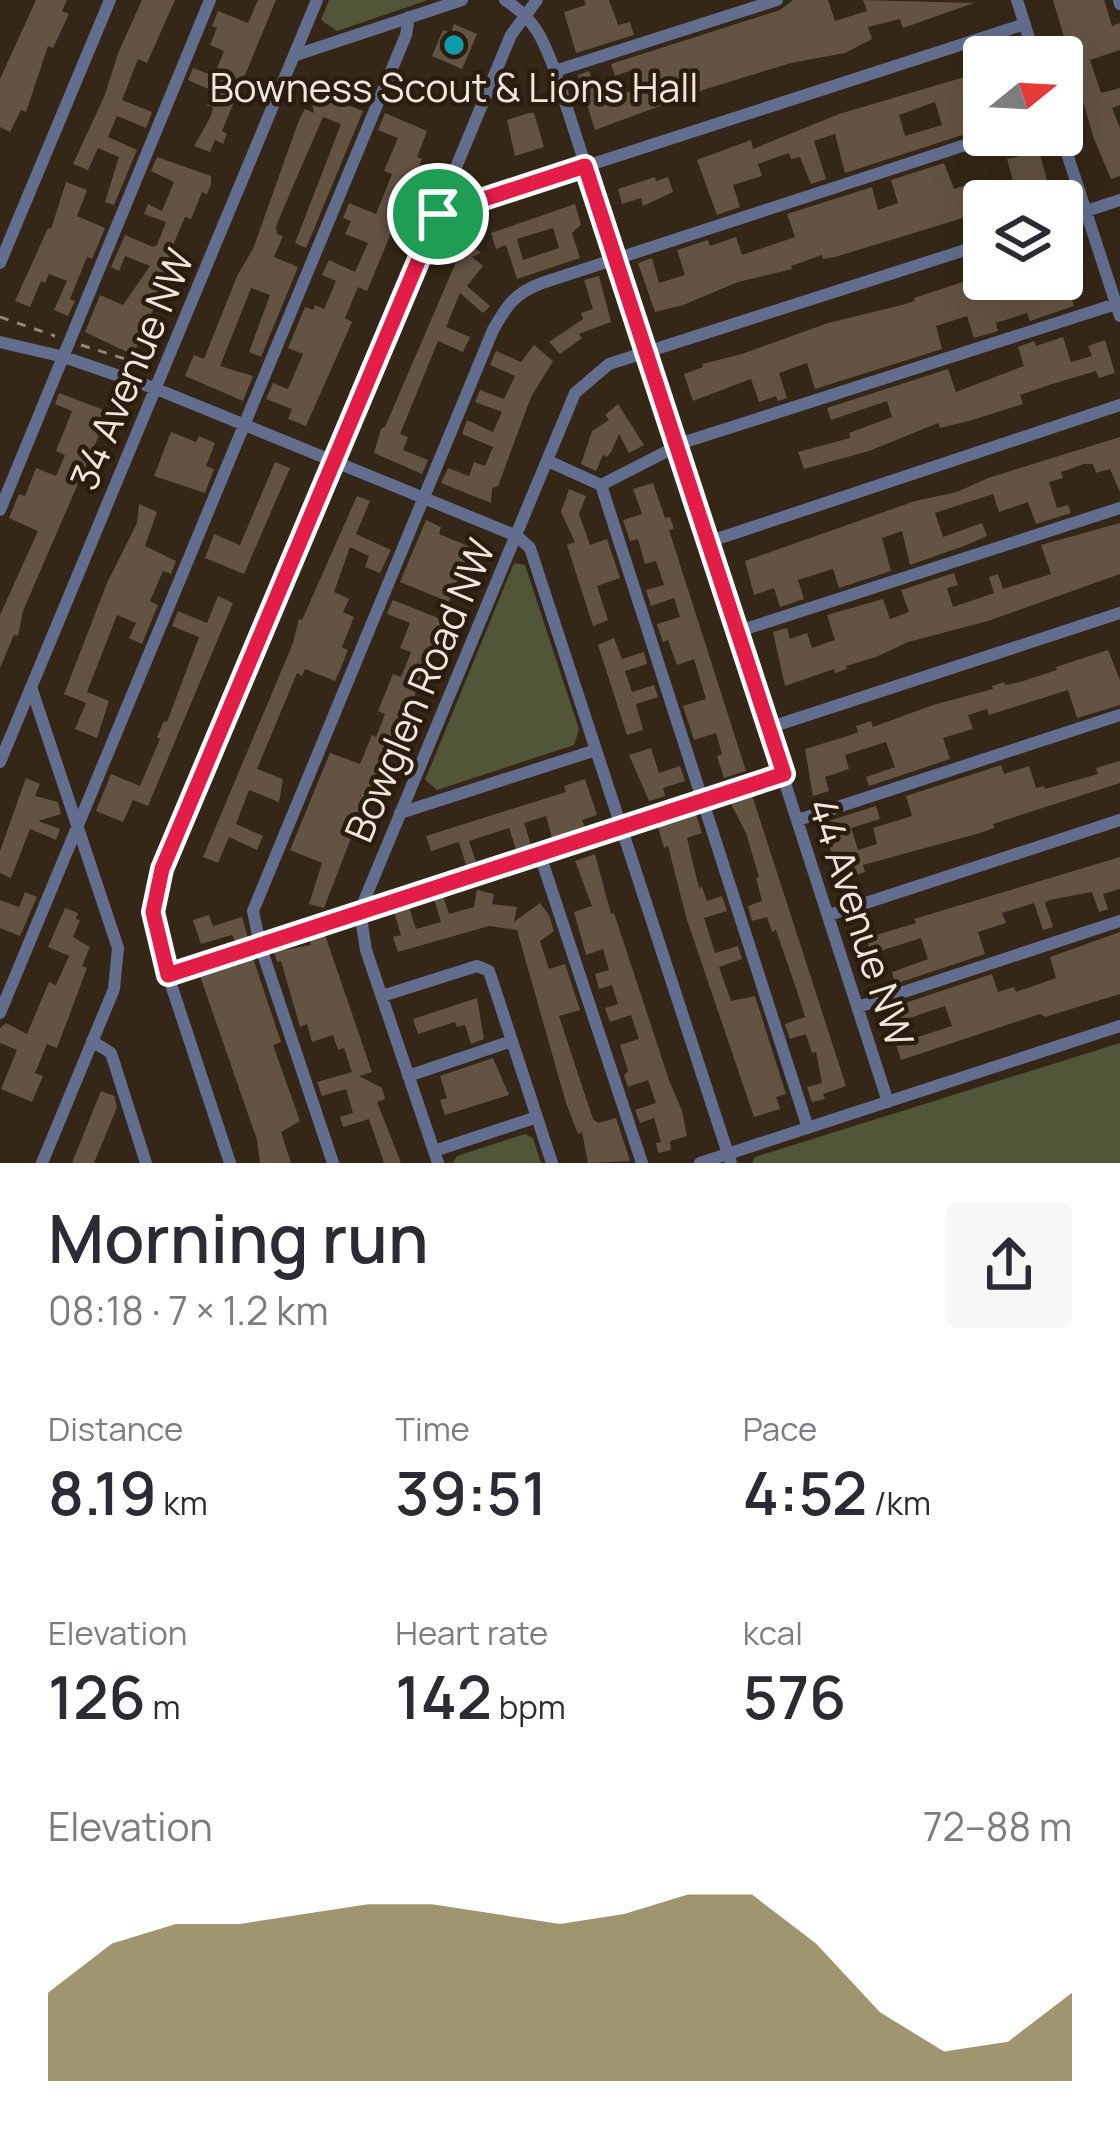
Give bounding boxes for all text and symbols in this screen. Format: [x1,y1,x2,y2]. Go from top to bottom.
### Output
marker: Bowness Scout & Lions Hall [441,32,467,58]
north arrow [963,36,1083,156]
map controls [963,36,1083,300]
place label: Bowness Scout & Lions Hall [210,60,698,114]
pin [387,163,489,265]
button: layers [963,180,1083,300]
icon: arrive [405,181,471,247]
street label: 34 Avenue NW [56,240,206,498]
street label: Bowglen Road NW [331,530,507,850]
street label: 44 Avenue NW [796,791,928,1053]
text: Morning run [48,1193,429,1283]
button: share [946,1202,1072,1328]
text: 08:18 · 7 × 1.2 km [48,1283,329,1337]
text: Distance [48,1406,183,1451]
text: Time [395,1406,470,1451]
text: Pace [743,1406,817,1451]
text: 8.19 [48,1451,157,1533]
text: 39:51 [395,1451,547,1533]
text: 4:52 [743,1451,867,1533]
text: km [157,1480,208,1525]
text: /km [867,1480,931,1525]
text: Elevation [48,1610,187,1655]
text: Heart rate [395,1610,548,1655]
text: kcal [743,1610,803,1655]
text: 126 [48,1655,146,1737]
text: 142 [395,1655,492,1737]
text: 576 [743,1655,846,1737]
text: m [146,1684,180,1729]
text: bpm [492,1684,566,1729]
text: Elevation [48,1799,213,1853]
text: 72–88 m [923,1799,1072,1853]

